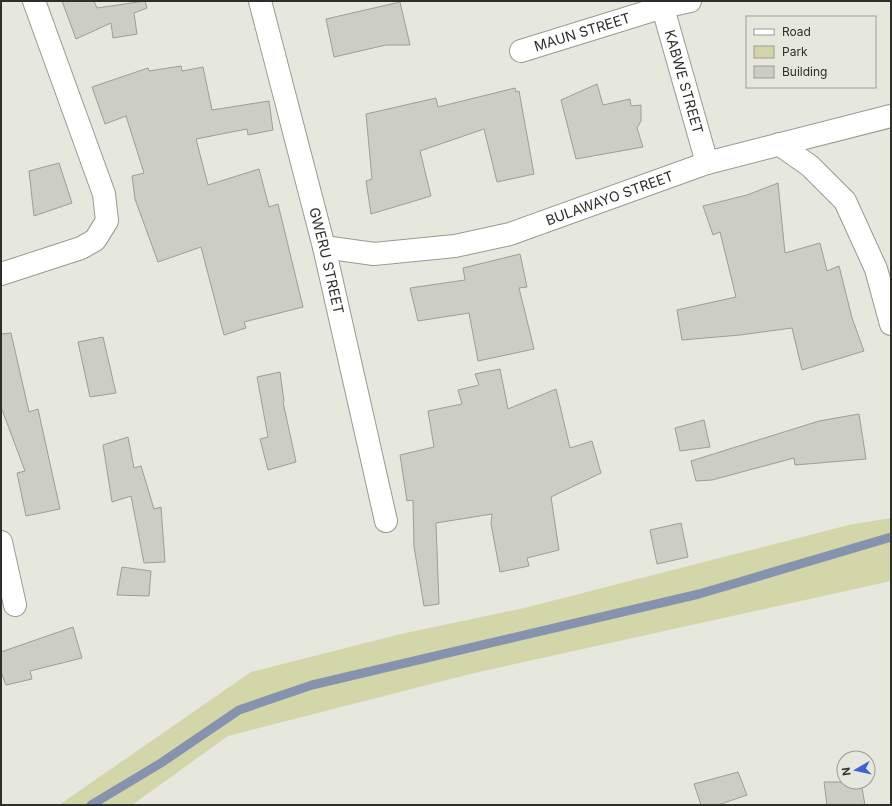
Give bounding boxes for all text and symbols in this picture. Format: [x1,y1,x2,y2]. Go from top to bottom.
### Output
street label: MAUN STREET [532,9,632,54]
legend [746,16,876,88]
text: Road [782,24,811,39]
street label: KABWE STREET [662,28,707,136]
text: Park [782,44,808,59]
text: Building [782,64,827,79]
street label: BULAWAYO STREET [543,167,676,228]
street label: GWERU STREET [306,205,348,315]
north arrow [836,750,876,790]
text: N [839,766,854,777]

